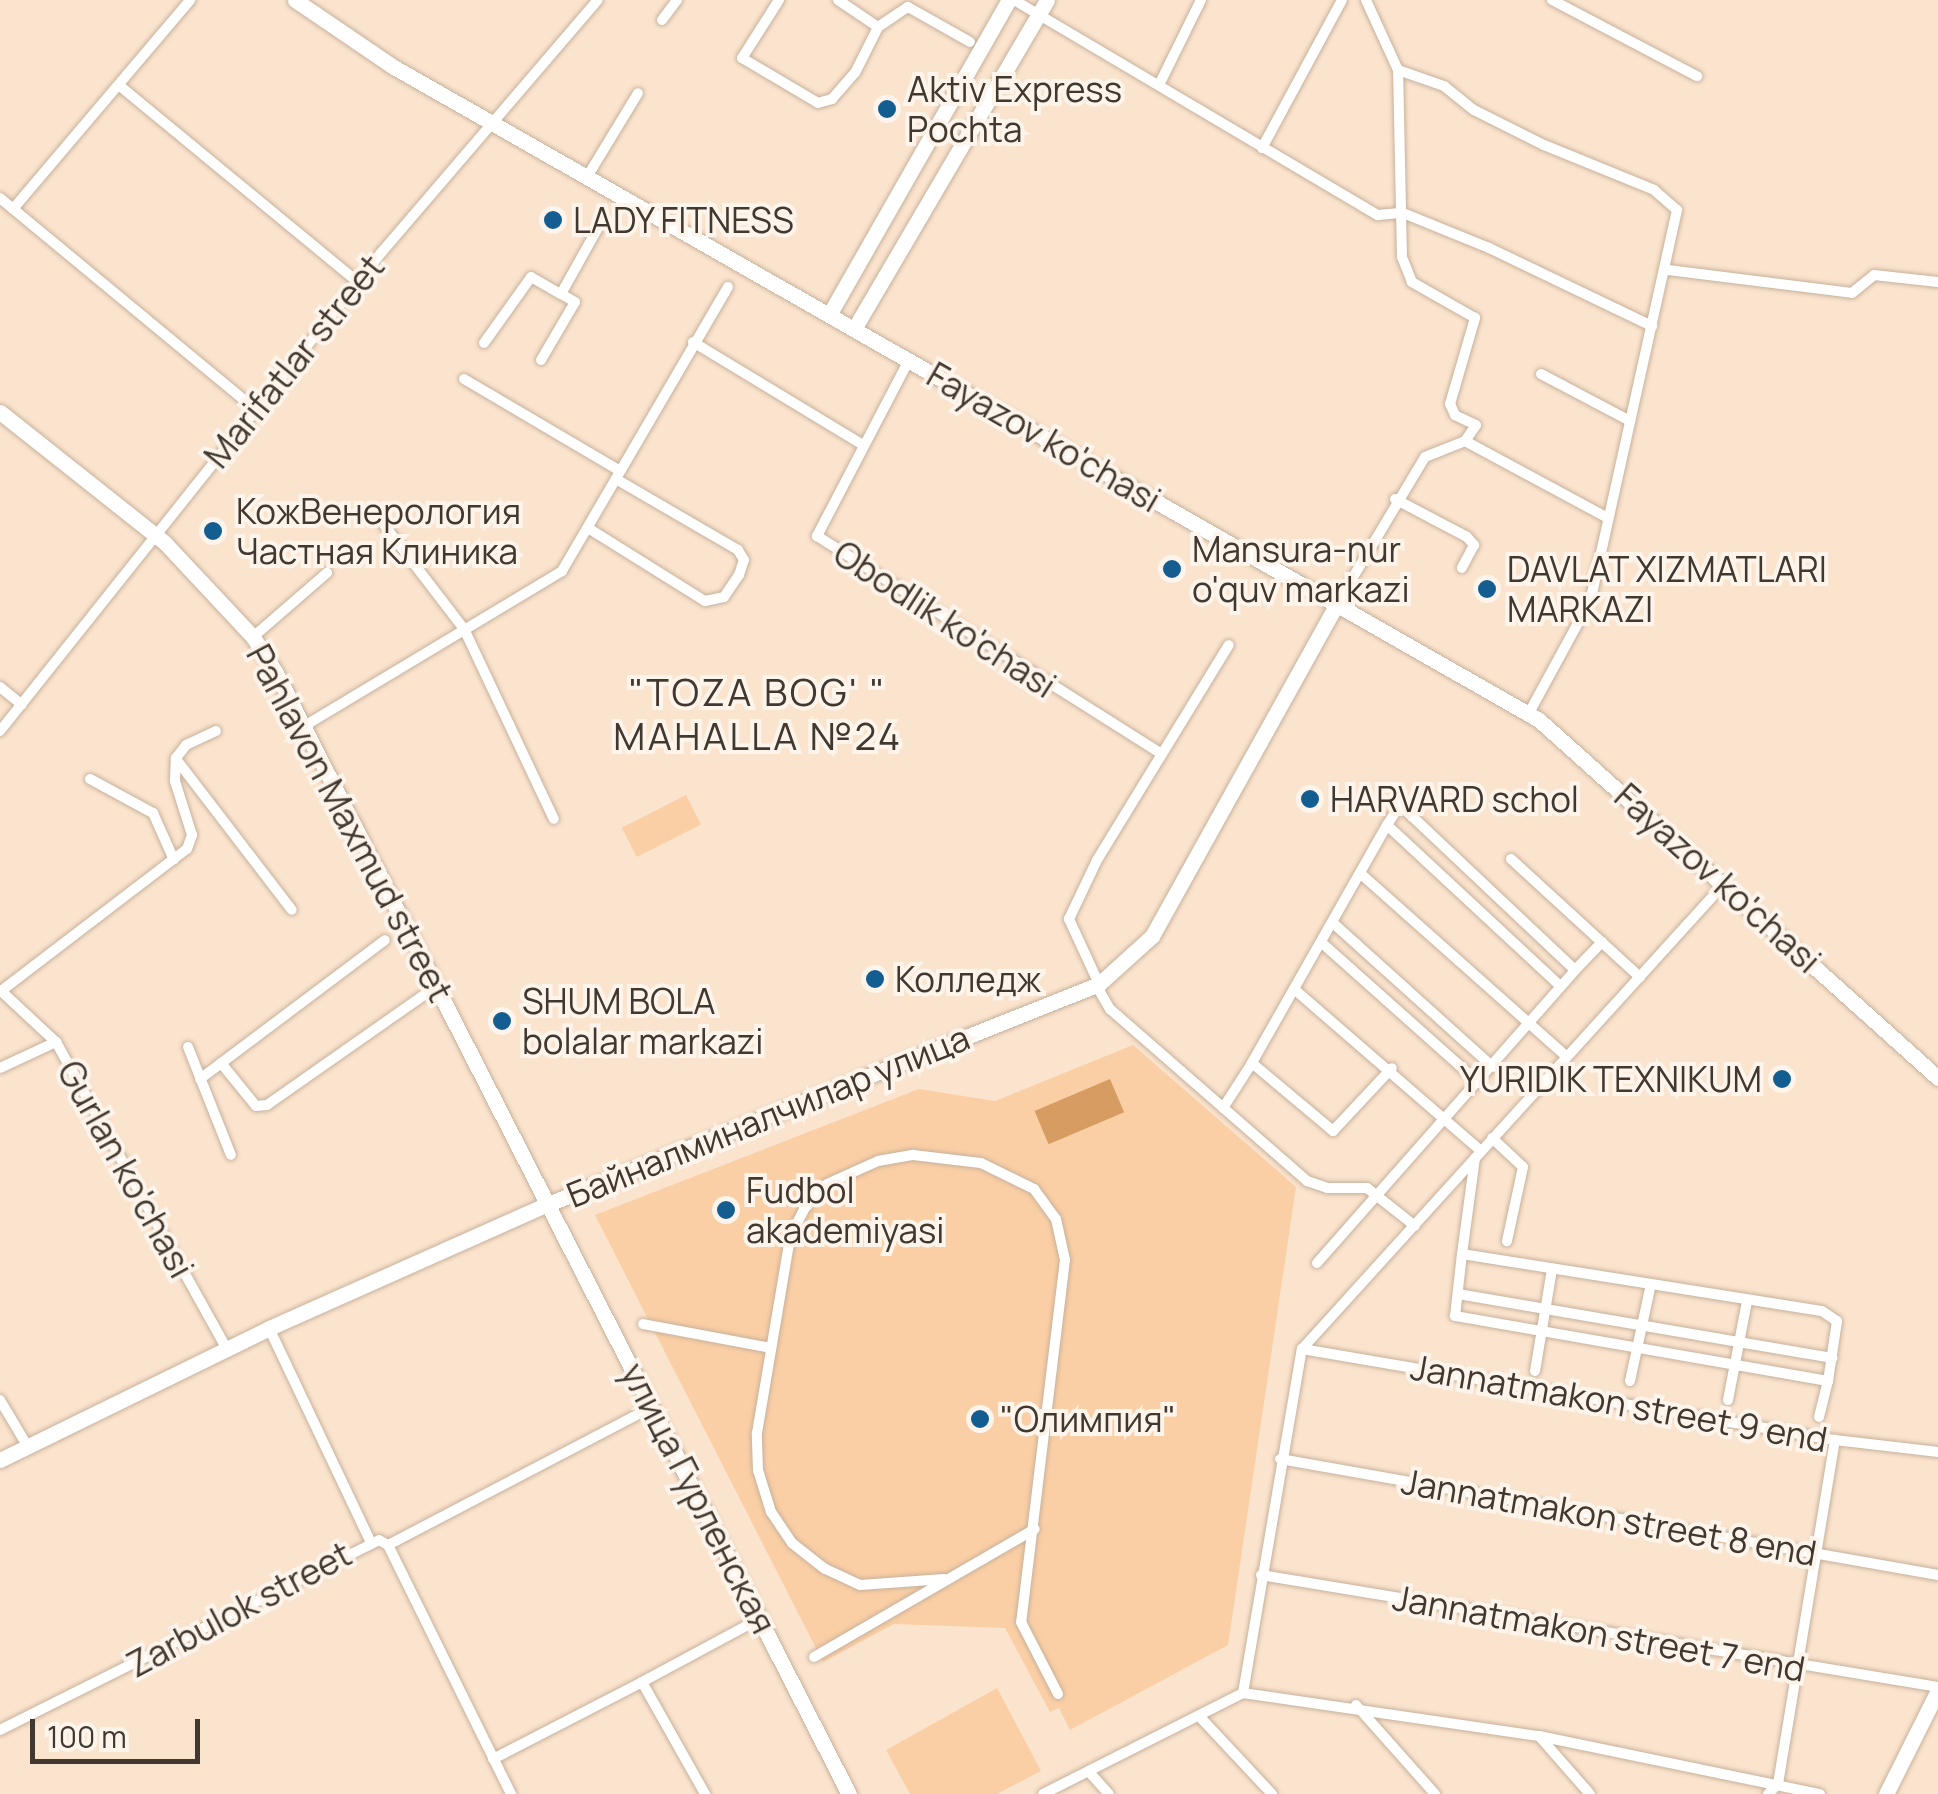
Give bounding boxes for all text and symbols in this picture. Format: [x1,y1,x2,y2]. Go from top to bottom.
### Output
place label: Aktiv Express Pochta [907,68,1122,150]
marker: Aktiv Express Pochta [876,98,898,120]
place label: LADY FITNESS [573,199,795,241]
marker: LADY FITNESS [542,209,564,231]
street label: Marifatlar street [195,246,393,476]
street label: Fayazov ko'chasi [920,353,1168,521]
place label: КожВенерология Частная Клиника [236,490,521,572]
marker: КожВенерология Частная Клиника [200,518,226,544]
place label: Mansura-nur o'quv markazi [1192,528,1410,610]
street label: Obodlik ko'chasi [826,532,1064,706]
place label: DAVLAT XIZMATLARI MARKAZI [1507,548,1828,630]
marker: Mansura-nur o'quv markazi [1161,558,1183,580]
marker: DAVLAT XIZMATLARI MARKAZI [1476,578,1498,600]
street label: Pahlavon Maxmud street [238,637,462,1009]
district label: "TOZA BOG' " MAHALLA №24 [613,669,903,758]
street label: Fayazov ko'chasi [1606,775,1830,981]
place label: HARVARD schol [1330,778,1579,820]
marker: HARVARD schol [1299,788,1321,810]
place label: Колледж [895,958,1041,1000]
marker: Колледж [864,968,886,990]
place label: SHUM BOLA bolalar markazi [522,980,764,1062]
marker: SHUM BOLA bolalar markazi [491,1010,513,1032]
street label: Байналминалчилар улица [561,1016,975,1216]
street label: Gurlan ko'chasi [49,1053,203,1285]
place label: YURIDIK TEXNIKUM [1459,1058,1762,1100]
marker: YURIDIK TEXNIKUM [1771,1068,1793,1090]
place label: Fudbol akademiyasi [746,1169,945,1251]
marker: Fudbol akademiyasi [715,1199,737,1221]
street label: Jannatmakon street 9 end [1408,1346,1830,1460]
street label: улица Гурленская [613,1356,785,1640]
place label: "Олимпия" [1000,1398,1176,1440]
marker: "Олимпия" [969,1408,991,1430]
street label: Jannatmakon street 8 end [1398,1460,1820,1574]
street label: Zarbulok street [120,1532,358,1686]
street label: Jannatmakon street 7 end [1390,1576,1808,1690]
scale bar [35,1699,205,1761]
text: 100 m [47,1716,127,1757]

